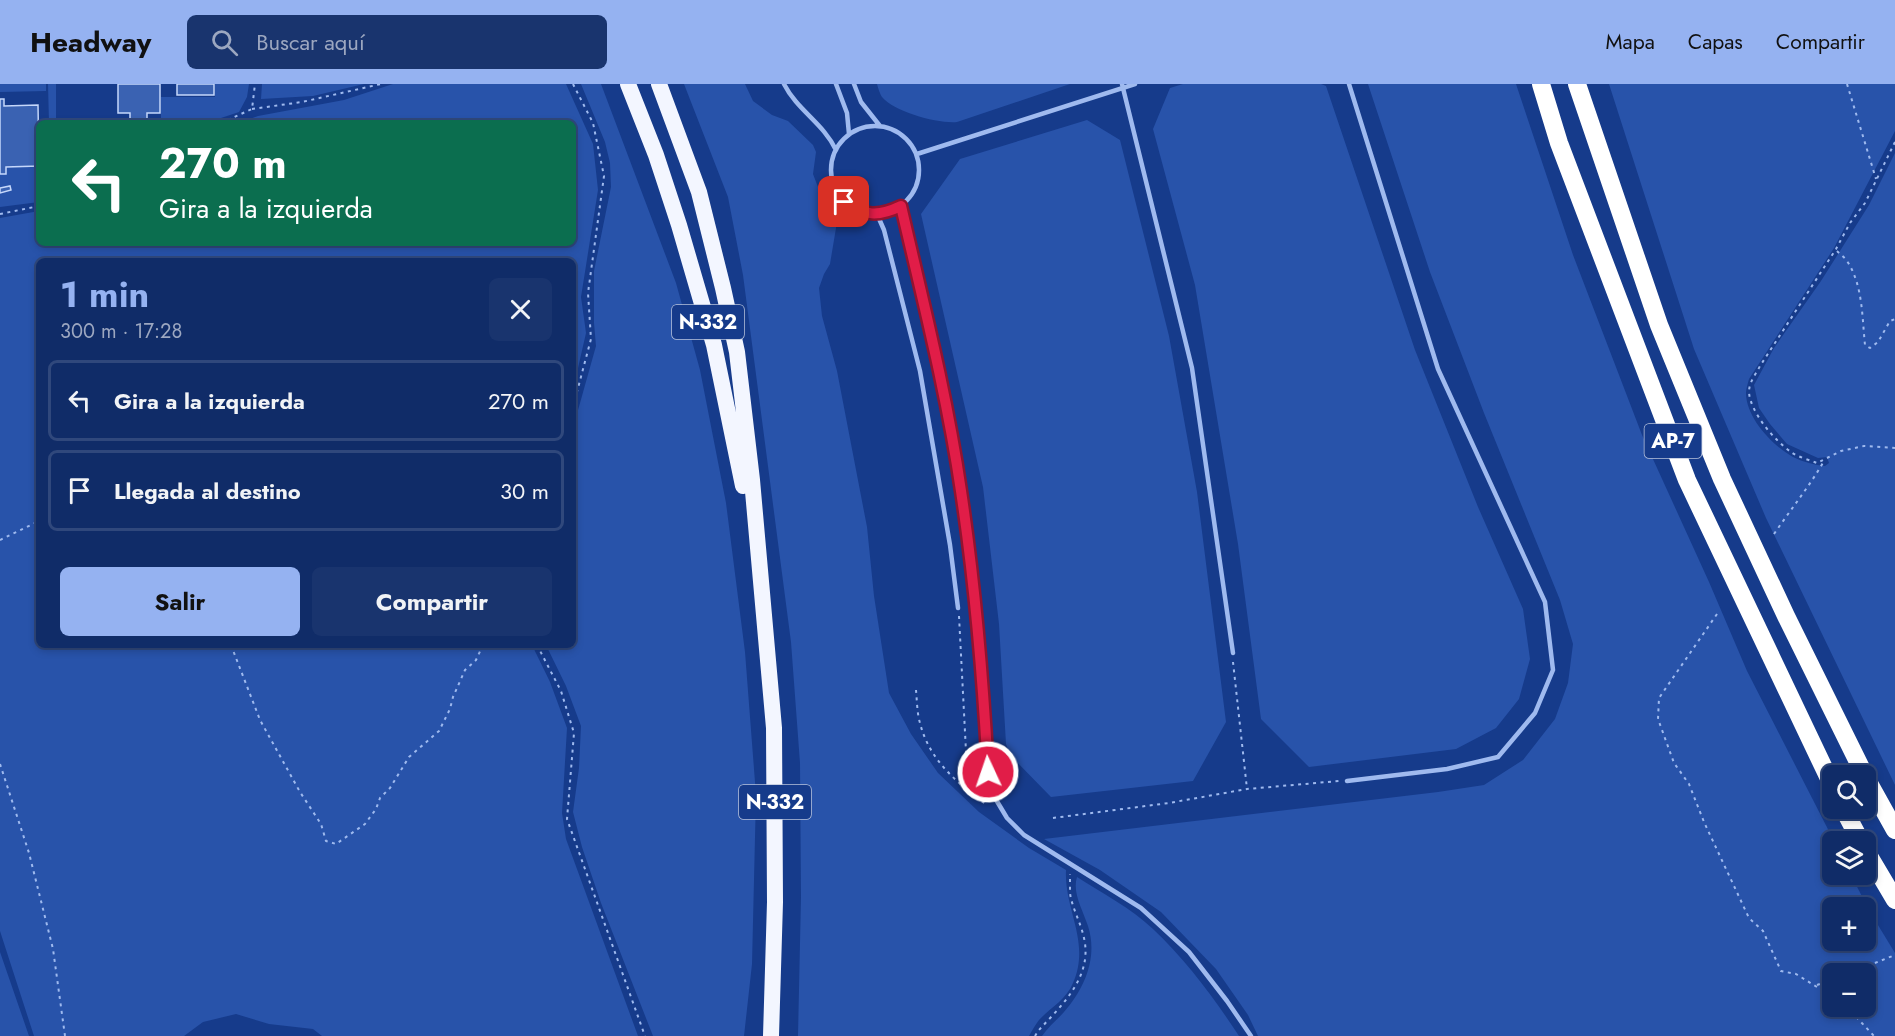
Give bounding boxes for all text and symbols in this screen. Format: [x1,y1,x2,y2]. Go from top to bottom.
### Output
search box [187,15,607,69]
text: Headway [30,22,151,63]
icon: search [208,26,241,59]
text: Buscar aquí [256,26,365,58]
text: Mapa [1606,27,1655,57]
text: Capas [1688,27,1743,57]
text: Compartir [1776,27,1865,57]
text: 270 m [159,133,287,194]
icon: left [60,144,138,222]
pin [818,176,869,227]
icon: arrive [827,185,860,218]
text: Gira a la izquierda [159,189,373,228]
text: 1 min [60,268,149,320]
button: close [489,278,552,341]
road number: N-332 [672,305,744,339]
text: 300 m · 17:28 [60,317,182,346]
icon: left [63,384,96,417]
text: Gira a la izquierda [114,385,305,417]
text: 270 m [488,385,549,417]
road number: AP-7 [1644,424,1702,458]
icon: arrive [63,474,96,507]
text: Llegada al destino [114,475,301,507]
text: 30 m [500,475,549,507]
button: Salir [60,567,300,636]
button: Compartir [312,567,552,636]
position arrow [956,740,1020,804]
map controls [1822,765,1876,1017]
button: search [1822,765,1876,819]
road number: N-332 [739,785,811,819]
button: layers [1822,831,1876,885]
button: + [1822,897,1876,951]
button: − [1822,963,1876,1017]

